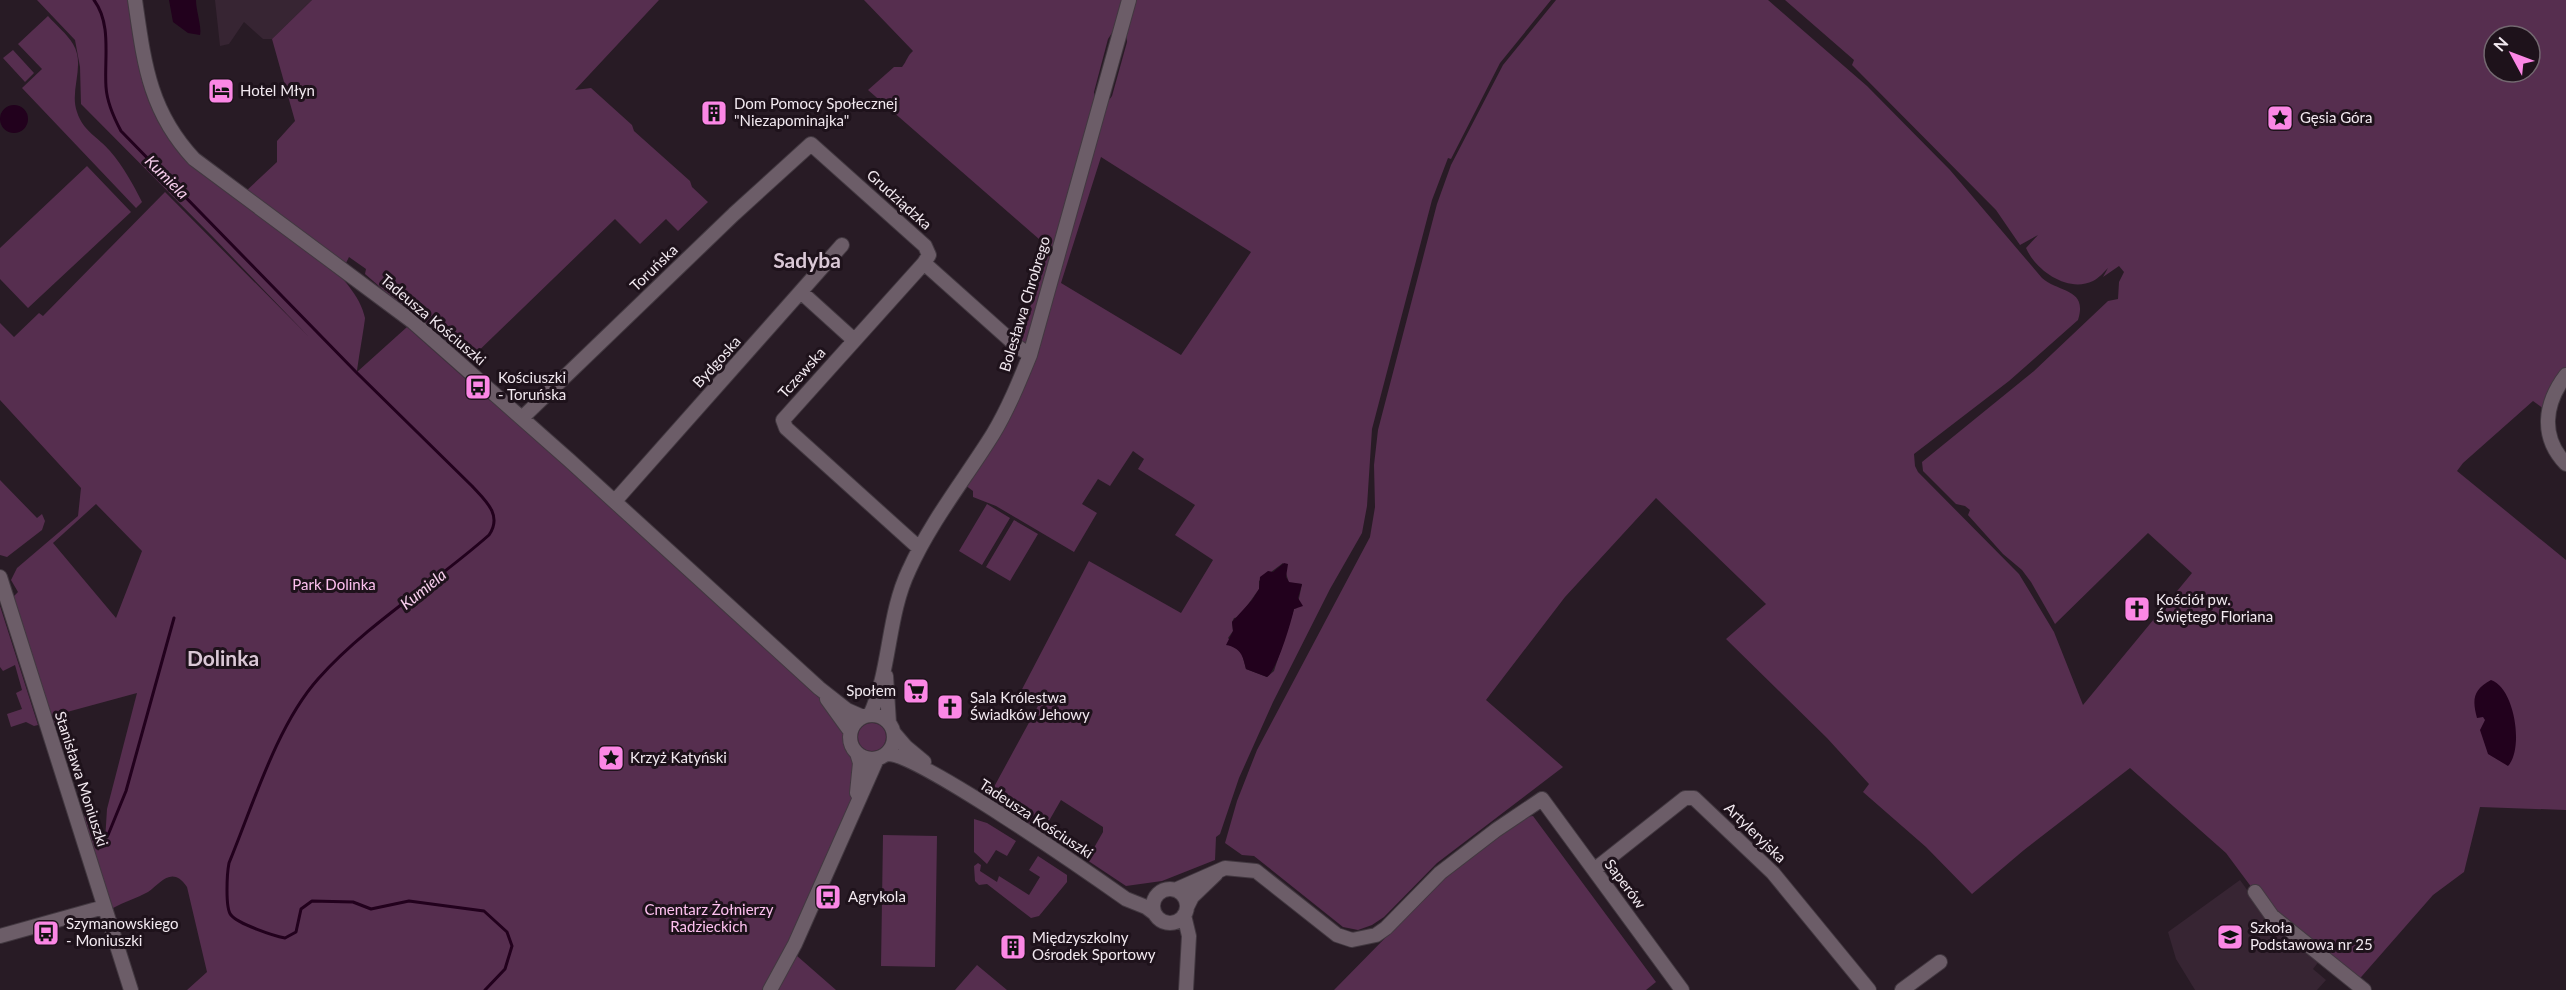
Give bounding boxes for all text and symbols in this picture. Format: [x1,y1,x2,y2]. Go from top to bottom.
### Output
north arrow [2482,24,2542,84]
text: N [2489,33,2512,55]
hotel icon: Hotel Młyn [206,76,236,106]
place label: Hotel Młyn [240,81,315,99]
place label: Dom Pomocy Społecznej "Niezapominajka" [734,94,898,129]
building icon: Dom Pomocy Społecznej "Niezapominajka" [699,98,729,128]
place icon: Gęsia Góra [2265,103,2295,133]
place label: Gęsia Góra [2300,108,2372,126]
water label: Kumiela [142,151,193,202]
street label: Grudziądzka [863,165,936,233]
street label: Bolesława Chrobrego [995,234,1053,374]
street label: Toruńska [626,240,681,294]
district label: Sadyba [773,247,841,272]
street label: Tadeusza Kościuszki [377,270,490,369]
street label: Bydgoska [688,332,744,391]
street label: Tczewska [774,343,829,401]
place label: Kościuszki - Toruńska [498,368,566,403]
bus stop icon: Kościuszki - Toruńska [463,372,493,402]
water label: Kumiela [396,564,450,613]
park label: Park Dolinka [292,575,376,593]
place label: Kościół pw. Świętego Floriana [2156,590,2273,625]
church icon: Kościół pw. Świętego Floriana [2122,594,2152,624]
district label: Dolinka [187,645,259,670]
supermarket icon: Społem [901,676,931,706]
place label: Społem [846,681,896,699]
place label: Sala Królestwa Świadków Jehowy [970,688,1090,723]
church icon: Sala Królestwa Świadków Jehowy [935,692,965,722]
street label: Stanisława Moniuszki [52,709,112,849]
place icon: Krzyż Katyński [596,743,626,773]
place label: Krzyż Katyński [630,748,727,766]
street label: Tadeusza Kościuszki [976,775,1097,862]
street label: Artyleryjska [1721,799,1790,866]
street label: Saperów [1601,855,1650,912]
bus stop icon: Agrykola [813,882,843,912]
place label: Agrykola [848,887,906,905]
park label: Cmentarz Żołnierzy Radzieckich [644,900,774,935]
place label: Szymanowskiego - Moniuszki [66,914,179,949]
bus stop icon: Szymanowskiego - Moniuszki [31,918,61,948]
place label: Szkoła Podstawowa nr 25 [2250,918,2373,953]
school or university icon: Szkoła Podstawowa nr 25 [2215,922,2245,952]
place label: Międzyszkolny Ośrodek Sportowy [1032,928,1156,963]
building icon: Międzyszkolny Ośrodek Sportowy [998,932,1028,962]

